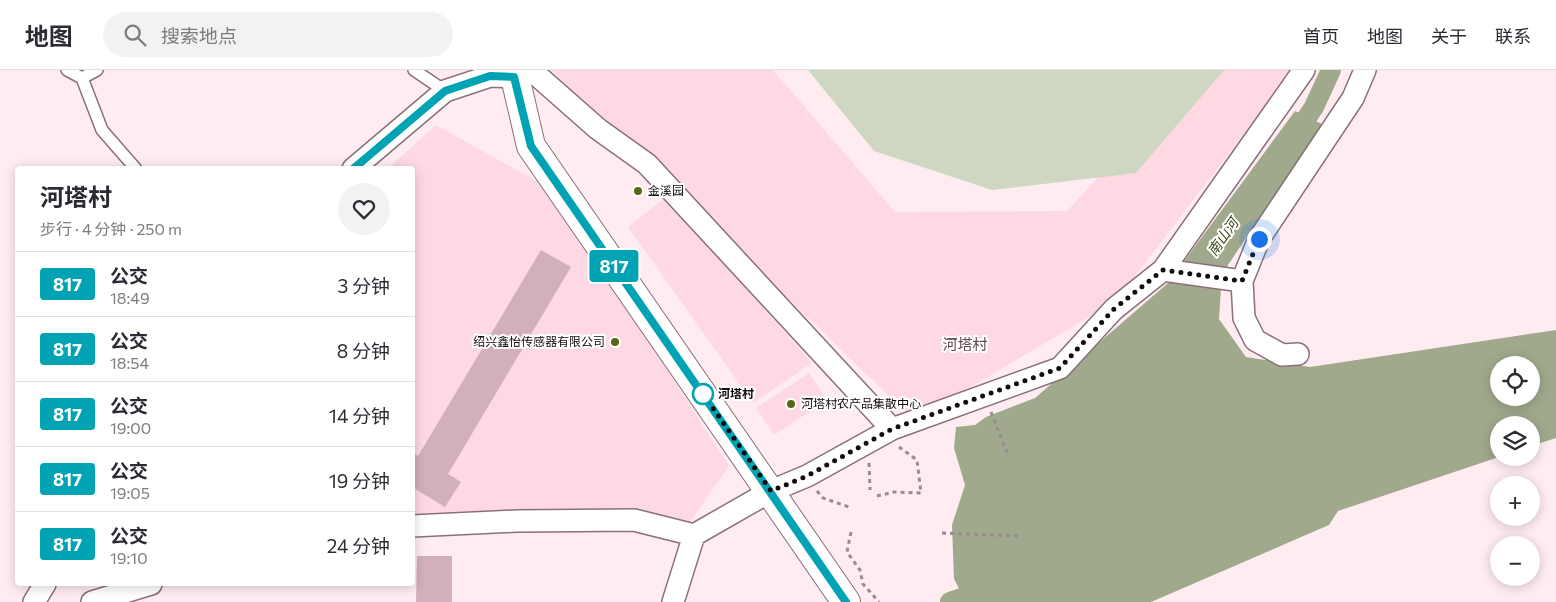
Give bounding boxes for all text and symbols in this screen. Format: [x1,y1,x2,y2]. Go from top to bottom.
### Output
search box [103,12,453,57]
text: 地图 [25,21,73,50]
icon: search [121,21,149,49]
text: 搜索地点 [161,24,237,47]
text: 首页 [1303,25,1339,47]
text: 地图 [1367,25,1403,47]
text: 关于 [1431,25,1467,47]
text: 联系 [1495,25,1531,47]
text: 河塔村 [40,182,112,211]
button: heart [338,183,390,235]
place label: 金溪园 [648,183,684,197]
marker: 金溪园 [632,185,644,197]
water label: 南山河 [1204,212,1243,259]
text: 步行 · 4 分钟 · 250 m [40,219,182,238]
your location [1247,227,1272,252]
line badge: 817 [585,250,643,282]
text: 817 [599,255,629,277]
text: 公交 [110,264,148,287]
text: 817 [53,273,82,295]
text: 3 分钟 [338,274,390,297]
text: 18:49 [110,288,150,307]
text: 公交 [110,329,148,352]
place label: 绍兴鑫怡传感器有限公司 [473,334,605,348]
district label: 河塔村 [942,335,988,353]
marker: 绍兴鑫怡传感器有限公司 [609,336,621,348]
text: 817 [53,338,82,360]
text: 8 分钟 [337,339,390,362]
text: 18:54 [110,353,149,372]
map controls [1490,356,1540,586]
button: locate [1490,356,1540,406]
marker: 河塔村 [692,383,714,405]
place label: 河塔村 [718,386,754,400]
text: 公交 [110,394,148,417]
place label: 河塔村农产品集散中心 [801,396,921,410]
marker: 河塔村农产品集散中心 [785,398,797,410]
text: 817 [53,403,82,425]
text: 14 分钟 [329,404,390,427]
button: layers [1490,416,1540,466]
text: 19:00 [110,418,151,437]
text: 公交 [110,459,148,482]
text: 817 [53,468,82,490]
text: 19 分钟 [329,469,390,492]
button: + [1490,476,1540,526]
text: 19:05 [110,483,150,502]
text: 公交 [110,524,148,547]
text: 817 [53,533,82,555]
text: 24 分钟 [327,534,390,557]
button: − [1490,536,1540,586]
text: 19:10 [110,548,148,567]

